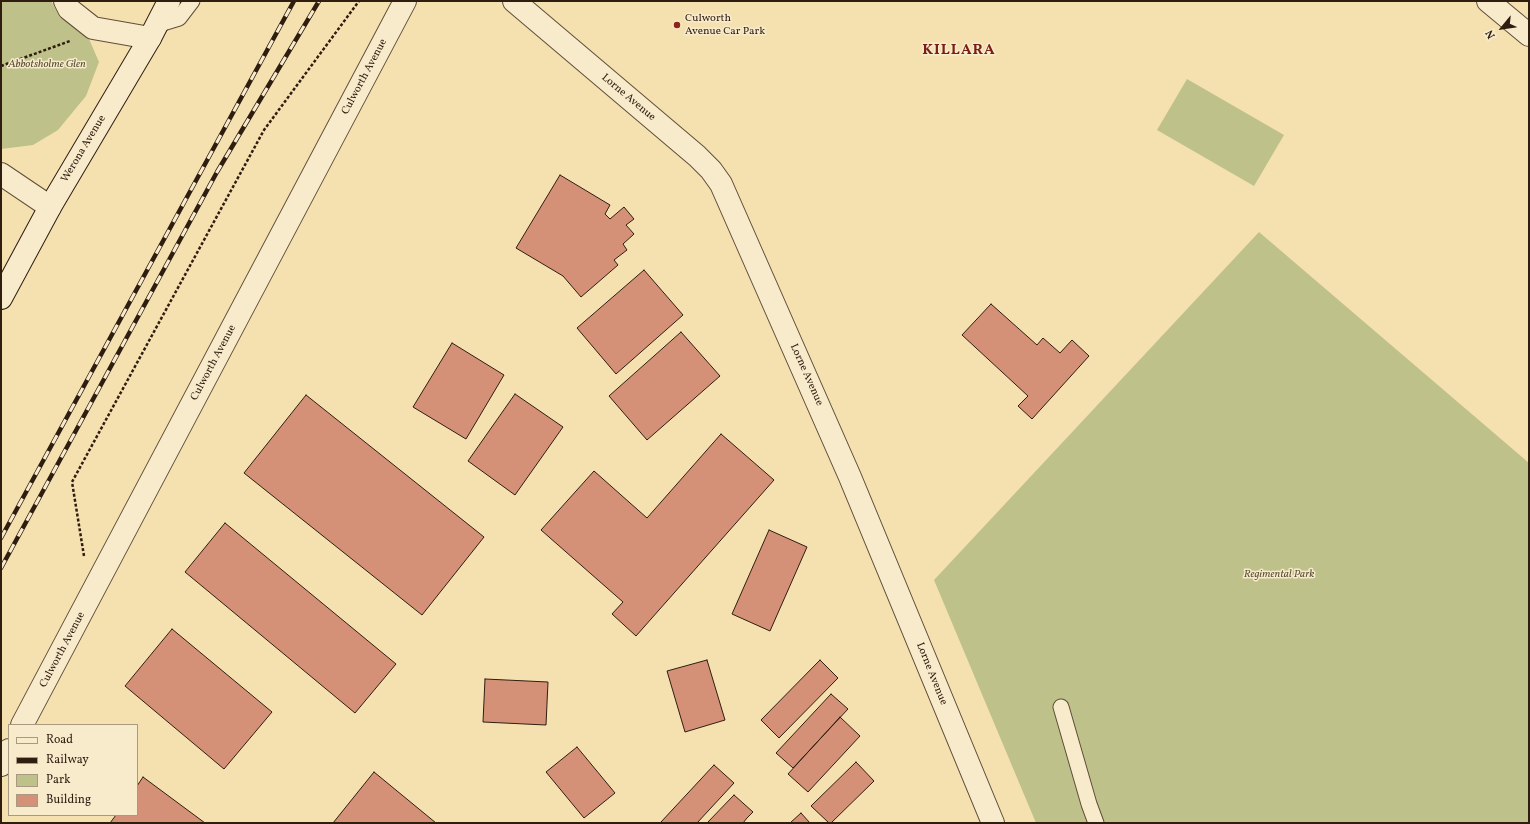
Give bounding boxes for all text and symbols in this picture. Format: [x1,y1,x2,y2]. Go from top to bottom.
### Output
north arrow [1482,8,1522,48]
place label: Culworth Avenue Car Park [685,12,765,38]
marker: Culworth Avenue Car Park [672,20,682,30]
text: N [1483,27,1500,41]
street label: Culworth Avenue [339,37,391,117]
district label: KILLARA [922,42,996,60]
park label: Abbotsholme Glen [8,58,86,72]
street label: Lorne Avenue [598,72,658,124]
street label: Werona Avenue [59,113,109,185]
street label: Culworth Avenue [188,323,240,403]
street label: Lorne Avenue [786,342,826,408]
park label: Regimental Park [1244,568,1314,582]
street label: Culworth Avenue [37,610,89,690]
street label: Lorne Avenue [912,641,950,707]
legend [8,724,138,816]
text: Road [46,732,73,748]
text: Railway [46,752,89,768]
text: Park [46,772,71,788]
text: Building [46,792,91,808]

